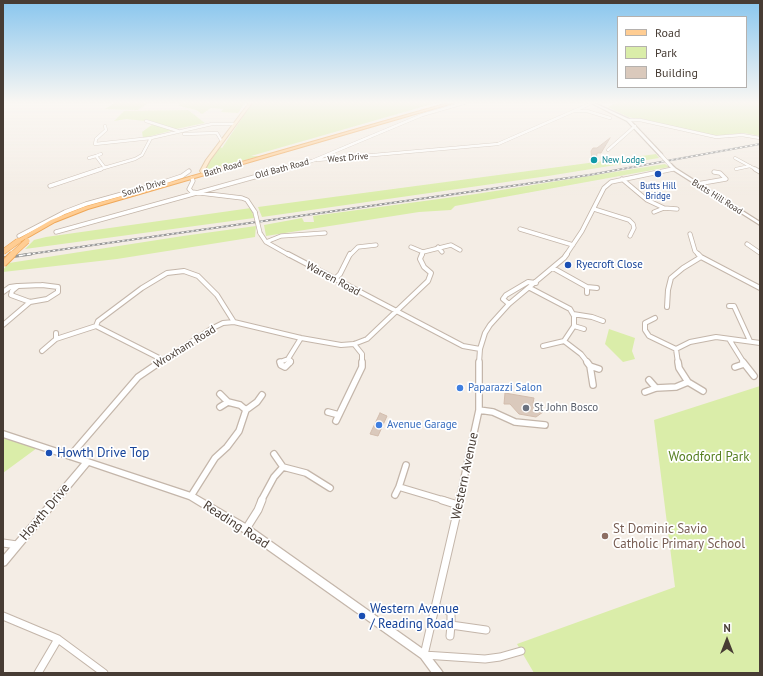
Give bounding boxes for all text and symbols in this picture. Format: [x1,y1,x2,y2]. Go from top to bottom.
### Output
legend [617,16,747,88]
text: Road [655,25,680,40]
text: Park [655,45,677,60]
text: Building [655,65,698,80]
street label: West Drive [327,151,369,165]
marker: New Lodge [589,155,599,165]
place label: New Lodge [602,155,645,165]
street label: Old Bath Road [254,157,310,181]
street label: Bath Road [203,158,243,180]
marker: Butts Hill Bridge [653,169,663,179]
street label: South Drive [121,177,167,199]
street label: Butts Hill Road [690,177,744,217]
place label: Butts Hill Bridge [640,181,676,202]
place label: Ryecroft Close [576,258,643,272]
street label: Warren Road [304,259,362,299]
marker: Ryecroft Close [563,260,573,270]
street label: Wroxham Road [152,323,218,371]
place label: Paparazzi Salon [468,381,542,395]
marker: Paparazzi Salon [455,383,465,393]
place label: St John Bosco [534,401,598,415]
marker: St John Bosco [521,403,531,413]
place label: Avenue Garage [387,418,457,432]
marker: Avenue Garage [374,420,384,430]
street label: Western Avenue [448,431,482,521]
place label: Howth Drive Top [57,445,149,461]
marker: Howth Drive Top [44,448,54,458]
park label: Woodford Park [669,449,749,465]
street label: Howth Drive [17,480,73,544]
street label: Reading Road [200,498,272,552]
place label: St Dominic Savio Catholic Primary School [613,521,745,552]
marker: St Dominic Savio Catholic Primary School [600,531,610,541]
place label: Western Avenue / Reading Road [370,601,459,632]
marker: Western Avenue / Reading Road [357,611,367,621]
north arrow [707,620,747,660]
text: N [723,621,731,635]

